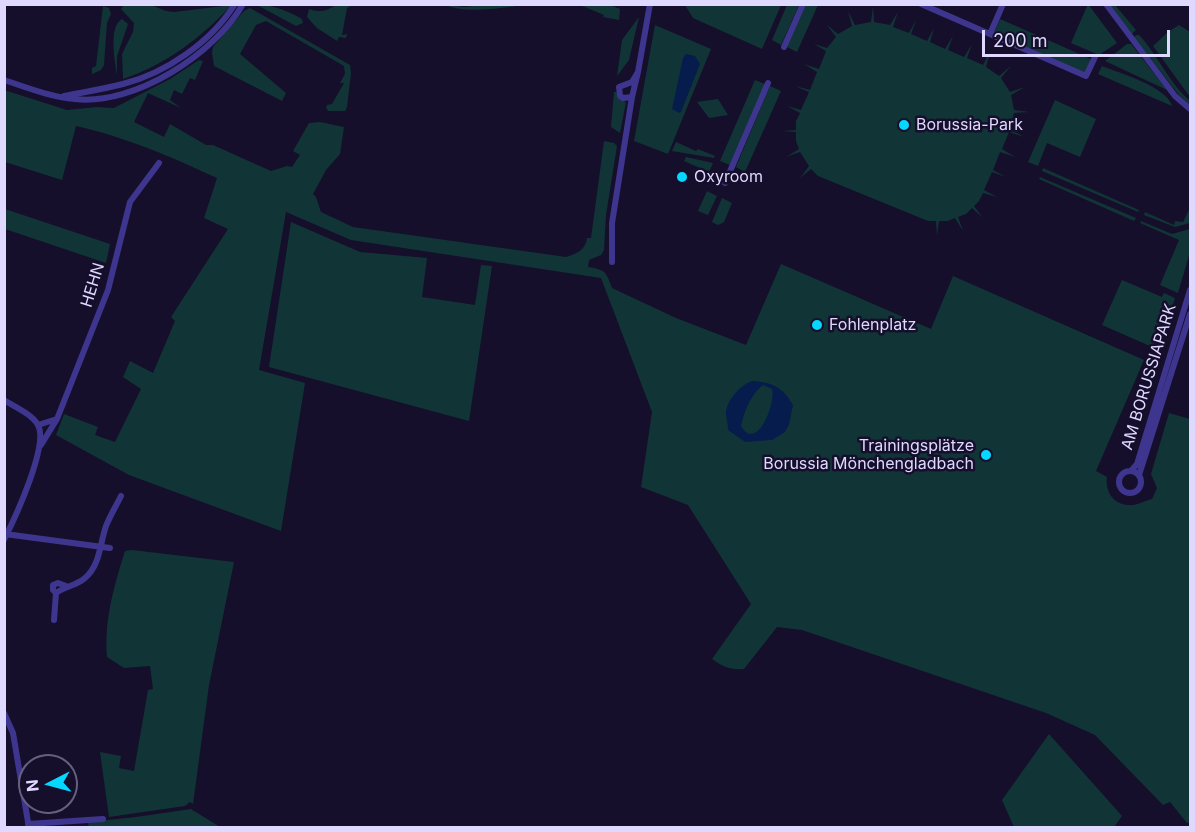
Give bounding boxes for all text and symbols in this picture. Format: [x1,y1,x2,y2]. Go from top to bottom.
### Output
scale bar [985,18,1172,56]
text: 200 m [993,30,1048,51]
place label: Borussia-Park [916,115,1023,135]
marker: Borussia-Park [897,118,911,132]
place label: Oxyroom [694,167,763,187]
marker: Oxyroom [675,170,689,184]
street label: HEHN [77,260,109,310]
street label: AM BORUSSIAPARK [1118,302,1180,452]
place label: Fohlenplatz [829,315,916,335]
marker: Fohlenplatz [810,318,824,332]
place label: Trainingsplätze Borussia Mönchengladbach [763,436,974,474]
marker: Trainingsplätze Borussia Mönchengladbach [979,448,993,462]
north arrow [18,754,78,814]
text: N [22,779,43,793]

